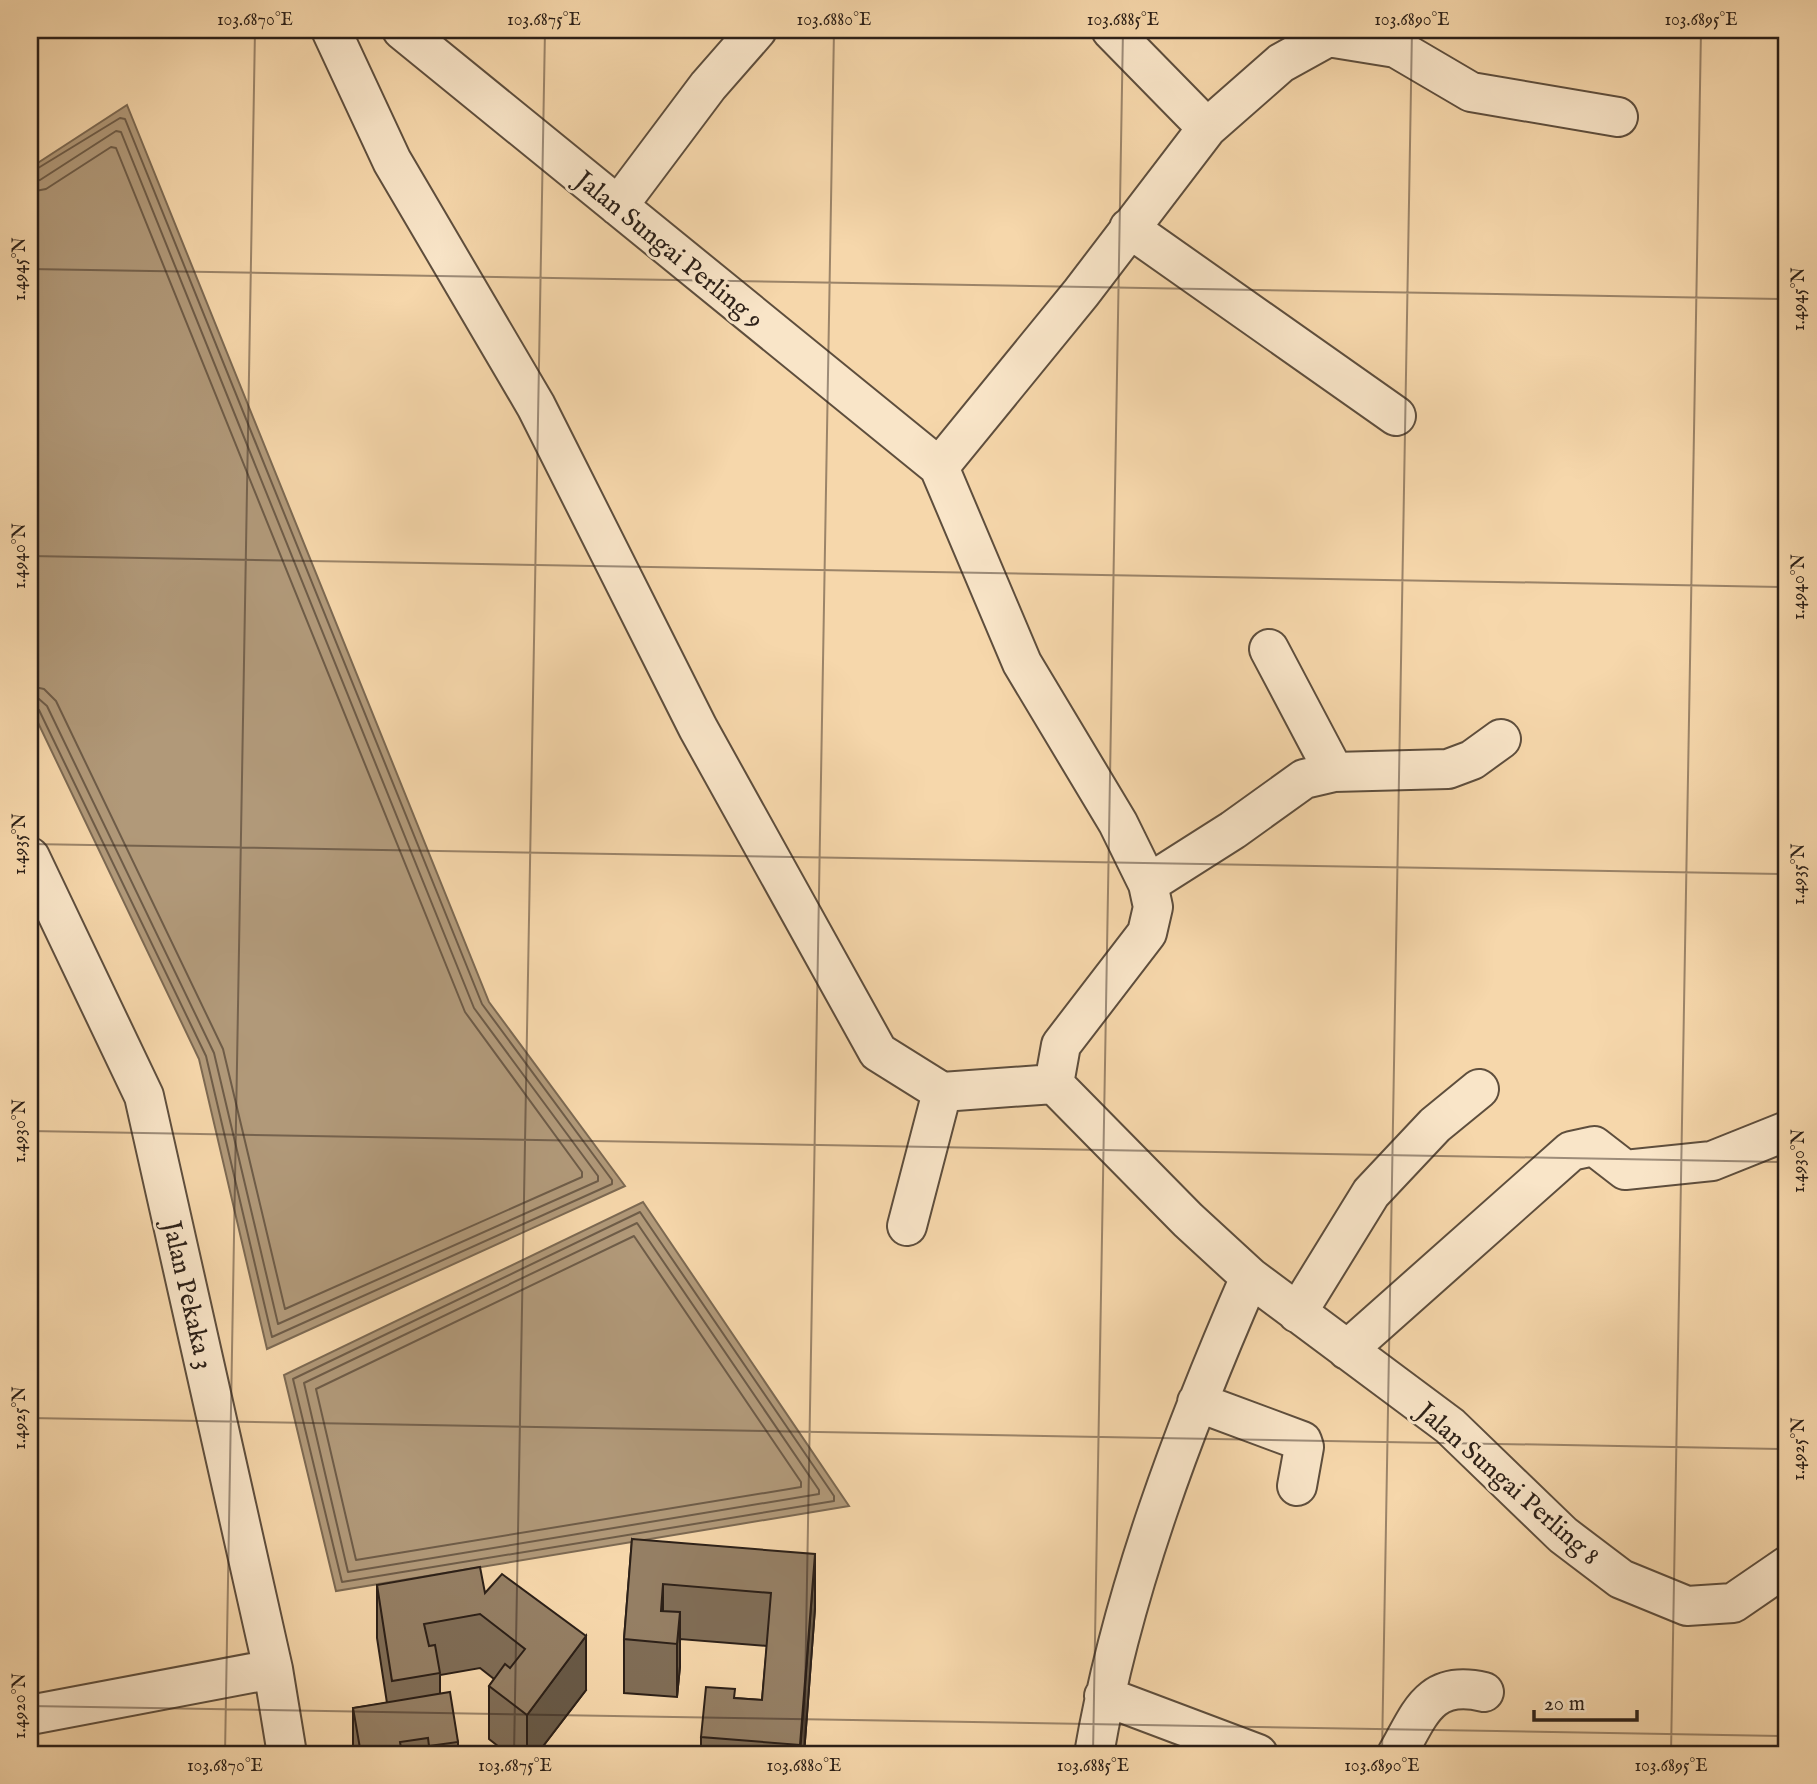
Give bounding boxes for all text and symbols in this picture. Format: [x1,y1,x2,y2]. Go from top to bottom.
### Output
text: 103.6870°E [217,9,293,32]
text: 103.6875°E [507,9,581,32]
text: 103.6880°E [797,9,871,32]
text: 103.6885°E [1087,9,1159,32]
text: 103.6890°E [1374,9,1450,32]
text: 103.6895°E [1664,9,1738,32]
street label: Jalan Sungai Perling 9 [566,162,770,336]
text: 1.4945°N [9,237,32,301]
text: 1.4945°N [1788,267,1811,331]
text: 1.4940°N [9,522,32,589]
text: 1.4940°N [1788,553,1811,620]
text: 1.4935°N [9,813,32,875]
text: 1.4935°N [1788,843,1811,905]
text: 1.4930°N [9,1098,32,1163]
text: 1.4930°N [1788,1128,1811,1193]
street label: Jalan Pekaka 3 [154,1215,221,1373]
text: 1.4925°N [9,1386,32,1450]
street label: Jalan Sungai Perling 8 [1407,1394,1606,1573]
text: 1.4925°N [1788,1417,1811,1481]
text: 1.4920°N [9,1673,32,1739]
scale bar [1534,1679,1637,1723]
text: 20 m [1544,1691,1585,1718]
text: 103.6870°E [187,1755,263,1778]
text: 103.6875°E [478,1755,552,1778]
text: 103.6880°E [767,1755,841,1778]
text: 103.6885°E [1057,1755,1129,1778]
text: 103.6890°E [1344,1755,1420,1778]
text: 103.6895°E [1634,1755,1708,1778]

